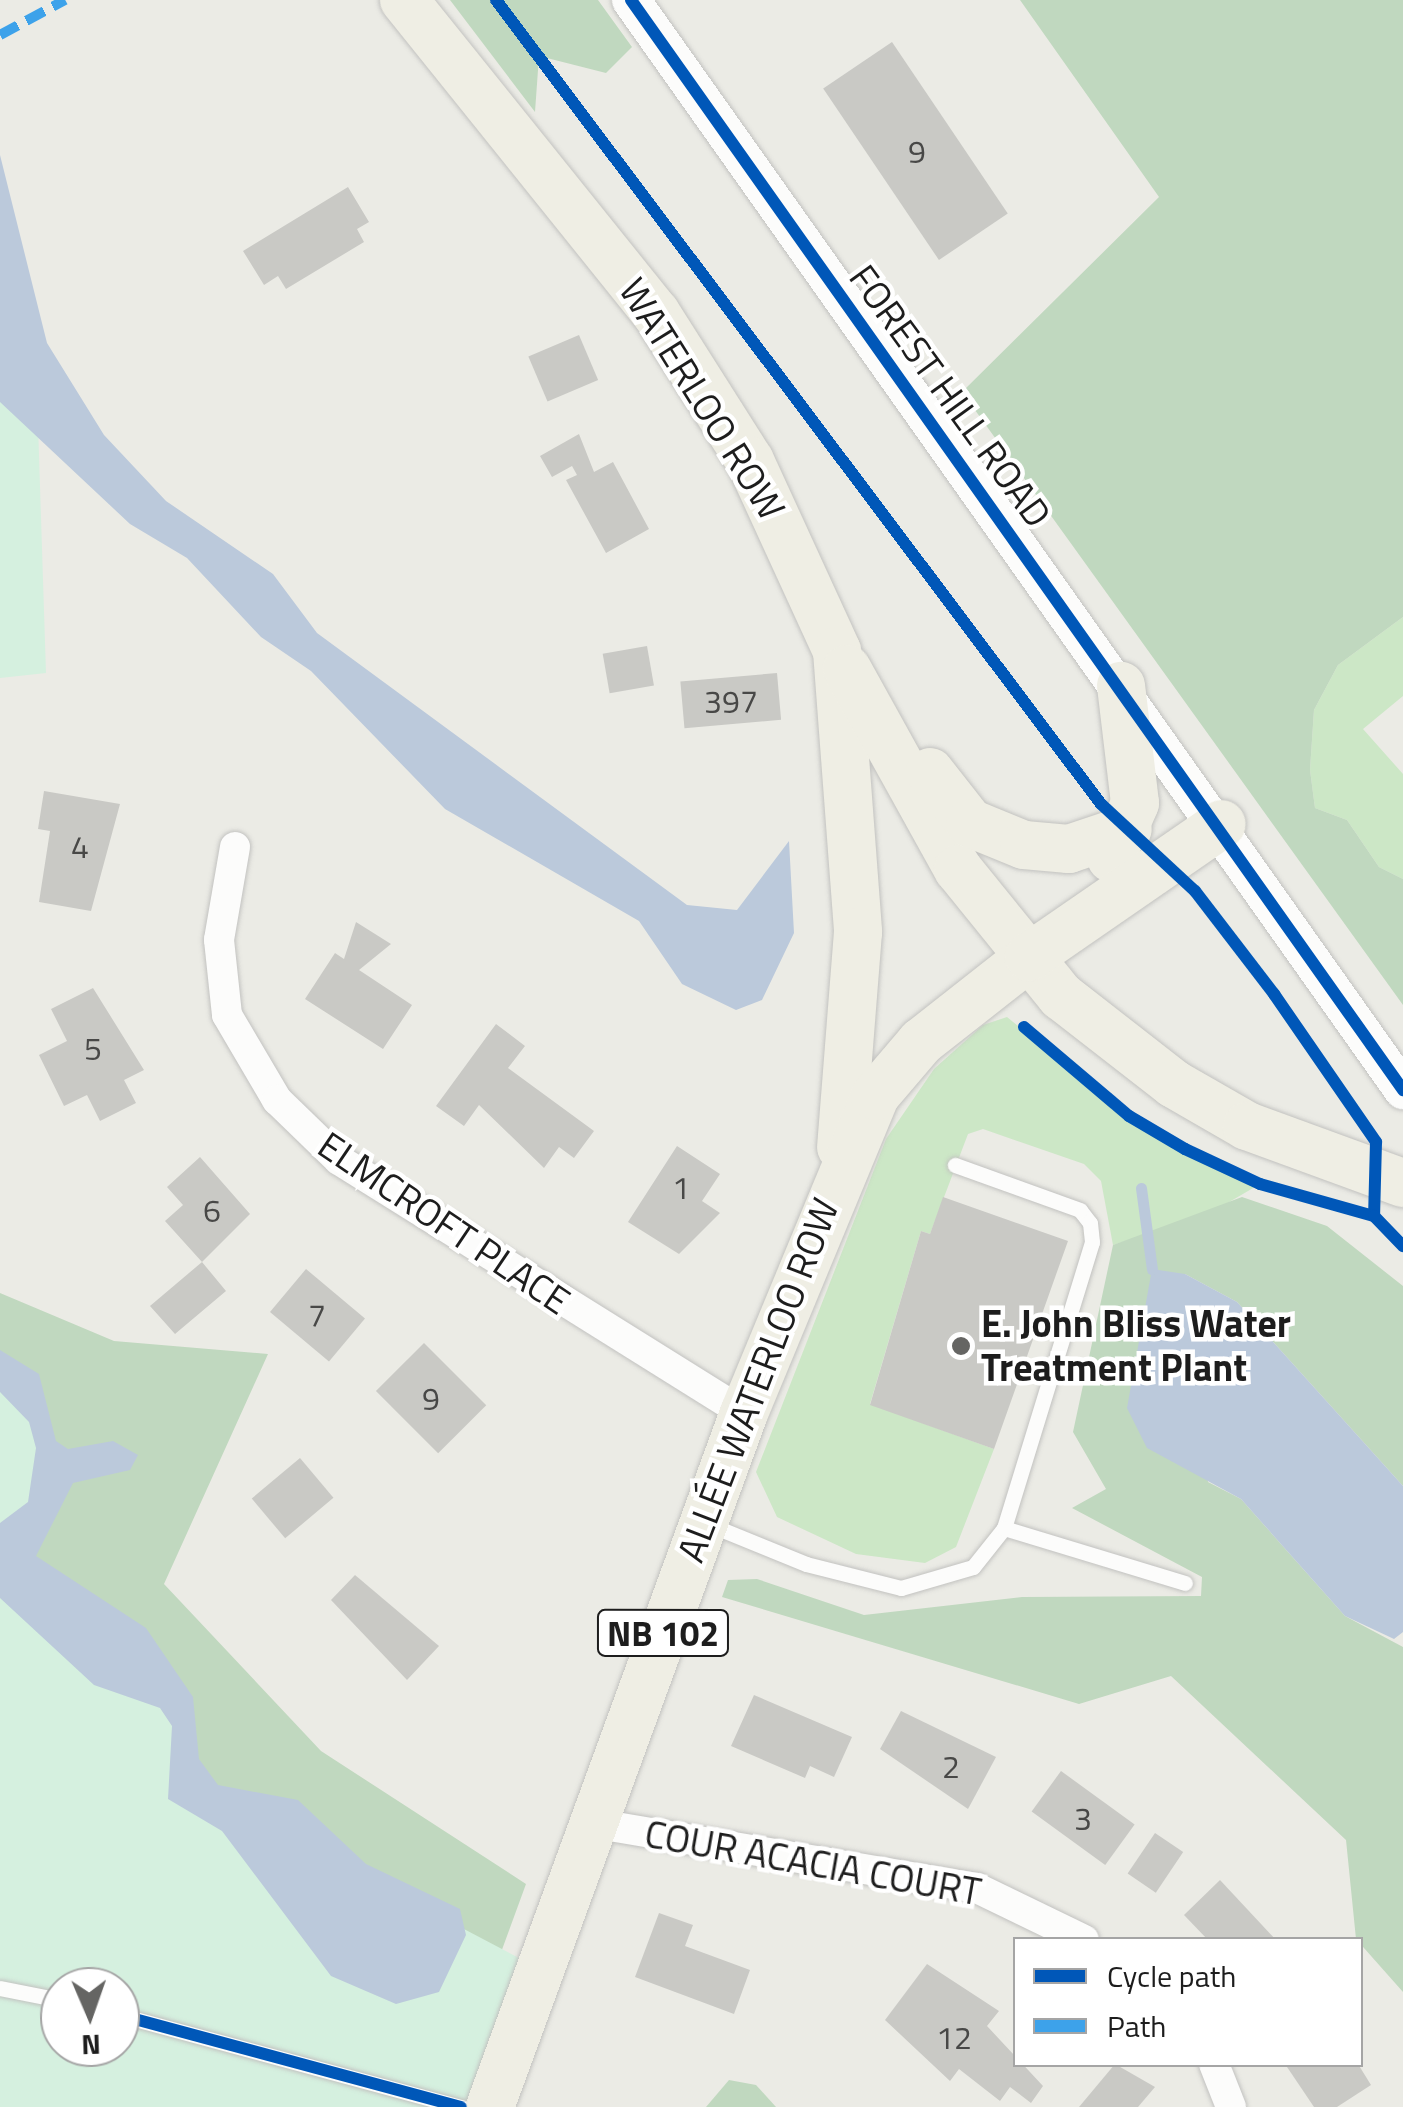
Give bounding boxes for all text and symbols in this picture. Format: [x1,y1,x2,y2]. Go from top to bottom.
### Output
house number: 9 [908,132,926,170]
street label: FOREST HILL ROAD [840,256,1060,536]
street label: WATERLOO ROW [610,270,794,528]
house number: 397 [704,682,758,720]
house number: 4 [71,827,89,865]
house number: 5 [84,1029,102,1067]
street label: ELMCROFT PLACE [310,1122,578,1324]
house number: 1 [672,1168,690,1206]
house number: 6 [203,1191,221,1229]
street label: ALLÉE WATERLOO ROW [668,1192,848,1568]
house number: 7 [308,1296,326,1334]
place label: E. John Bliss Water Treatment Plant [981,1301,1291,1390]
marker: E. John Bliss Water Treatment Plant [950,1335,972,1357]
house number: 9 [422,1379,440,1417]
road number: NB 102 [596,1603,730,1663]
house number: 2 [942,1747,960,1785]
house number: 3 [1074,1799,1092,1837]
street label: COUR ACACIA COURT [641,1811,985,1915]
legend [1013,1937,1363,2067]
text: Cycle path [1107,1953,1236,1999]
north arrow [40,1967,140,2067]
text: Path [1107,2003,1166,2049]
house number: 12 [936,2018,972,2056]
text: N [81,2024,101,2067]

